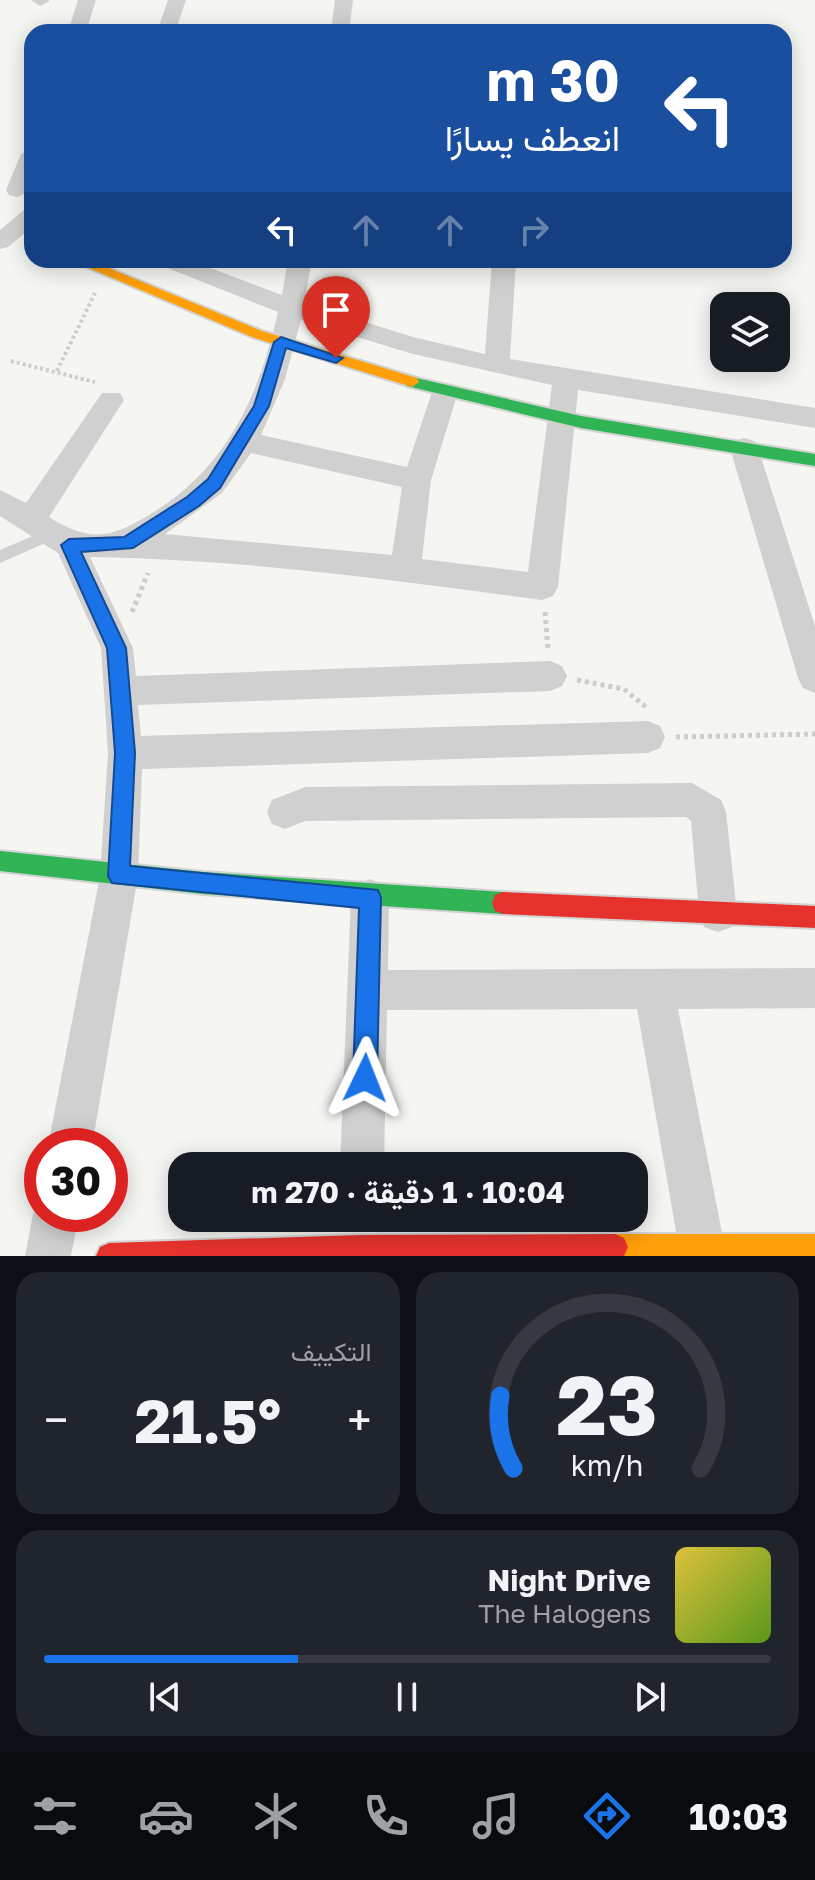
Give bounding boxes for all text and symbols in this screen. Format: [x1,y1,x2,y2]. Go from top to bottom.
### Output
text: 30 m [486,46,620,113]
icon: left [648,56,752,160]
text: انعطف يسارًا [445,116,620,159]
icon: left [260,208,304,252]
icon: ahead [344,208,388,252]
icon: ahead [428,208,472,252]
icon: right [512,208,556,252]
pin [302,276,370,358]
icon: arrive [314,288,358,332]
map controls [710,292,790,372]
button: layers [710,292,790,372]
position arrow [323,1036,407,1120]
speed limit sign: 30 [24,1128,128,1232]
text: 10:04 · 1 دقيقة · 270 m [251,1174,565,1210]
text: التكييف [291,1336,372,1367]
text: 23 [557,1353,658,1453]
text: 21.5° [134,1384,281,1456]
text: − [44,1393,68,1446]
text: + [347,1393,371,1446]
text: km/h [571,1448,644,1482]
text: Night Drive [487,1562,651,1598]
text: The Halogens [478,1598,651,1629]
icon: previous [143,1675,187,1719]
icon: pause [385,1675,429,1719]
icon: next [628,1675,672,1719]
icon: filters [27,1788,83,1844]
icon: car [138,1788,194,1844]
icon: climate [248,1788,304,1844]
icon: phone [358,1788,414,1844]
icon: music [468,1788,524,1844]
icon: directions [579,1788,635,1844]
text: 10:03 [689,1795,788,1838]

